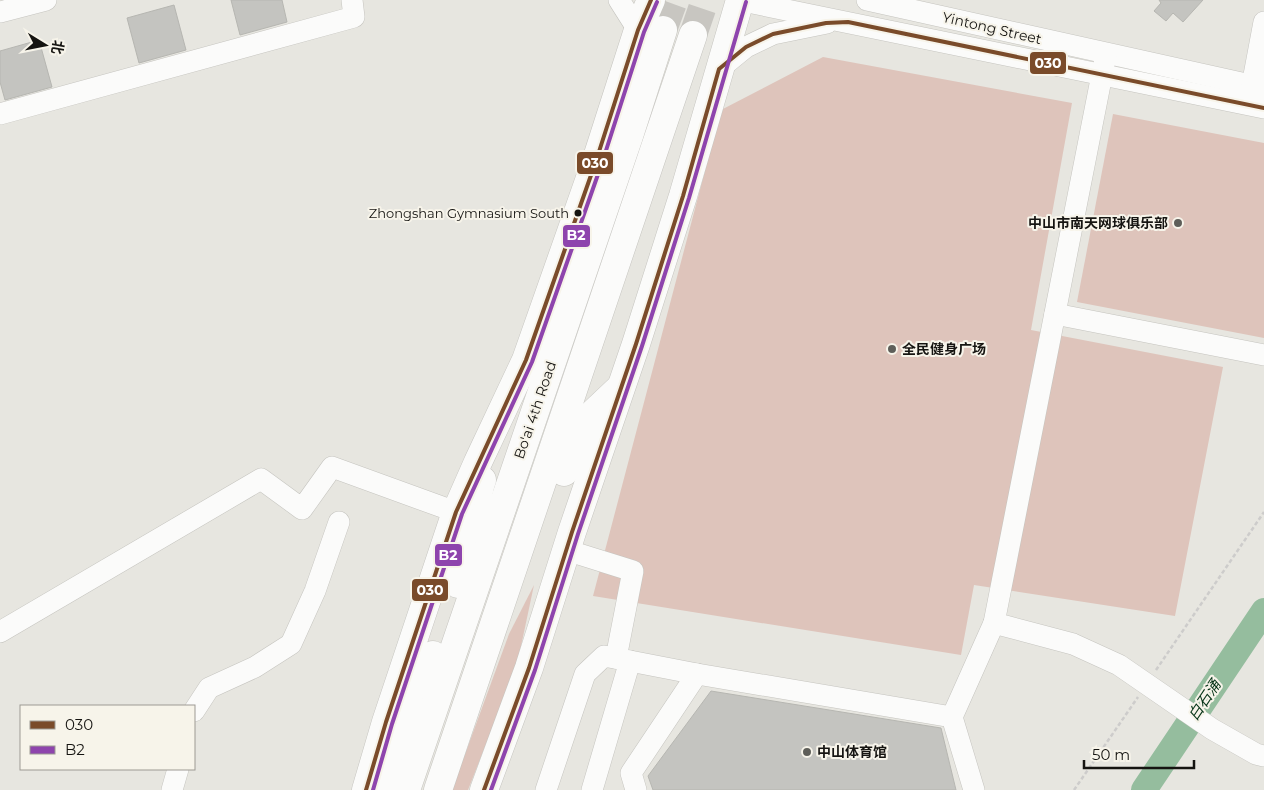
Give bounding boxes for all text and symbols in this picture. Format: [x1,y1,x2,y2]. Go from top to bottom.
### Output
street label: Yintong Street [941,8,1044,48]
north arrow [20,20,70,70]
text: 北 [48,39,68,56]
line badge: 030 [1029,51,1067,75]
text: 030 [1034,54,1062,72]
line badge: 030 [576,151,614,175]
text: 030 [581,154,609,172]
place label: Zhongshan Gymnasium South [369,205,569,221]
marker: Zhongshan Gymnasium South [573,208,583,218]
place label: 中山市南天网球俱乐部 [1028,214,1168,232]
marker: 中山市南天网球俱乐部 [1172,217,1184,229]
line badge: B2 [562,224,591,248]
text: B2 [567,226,585,244]
place label: 全民健身广场 [902,340,986,358]
marker: 全民健身广场 [886,343,898,355]
street label: Bo'ai 4th Road [510,359,560,461]
line badge: B2 [434,543,463,567]
text: B2 [439,546,457,564]
line badge: 030 [411,578,449,602]
text: 030 [416,581,444,599]
water label: 白石涌 [1184,674,1226,724]
legend [20,705,195,770]
text: 030 [65,715,93,734]
scale bar [1084,738,1194,770]
text: B2 [65,740,85,759]
place label: 中山体育馆 [817,743,887,761]
text: 50 m [1092,745,1130,764]
marker: 中山体育馆 [801,746,813,758]

